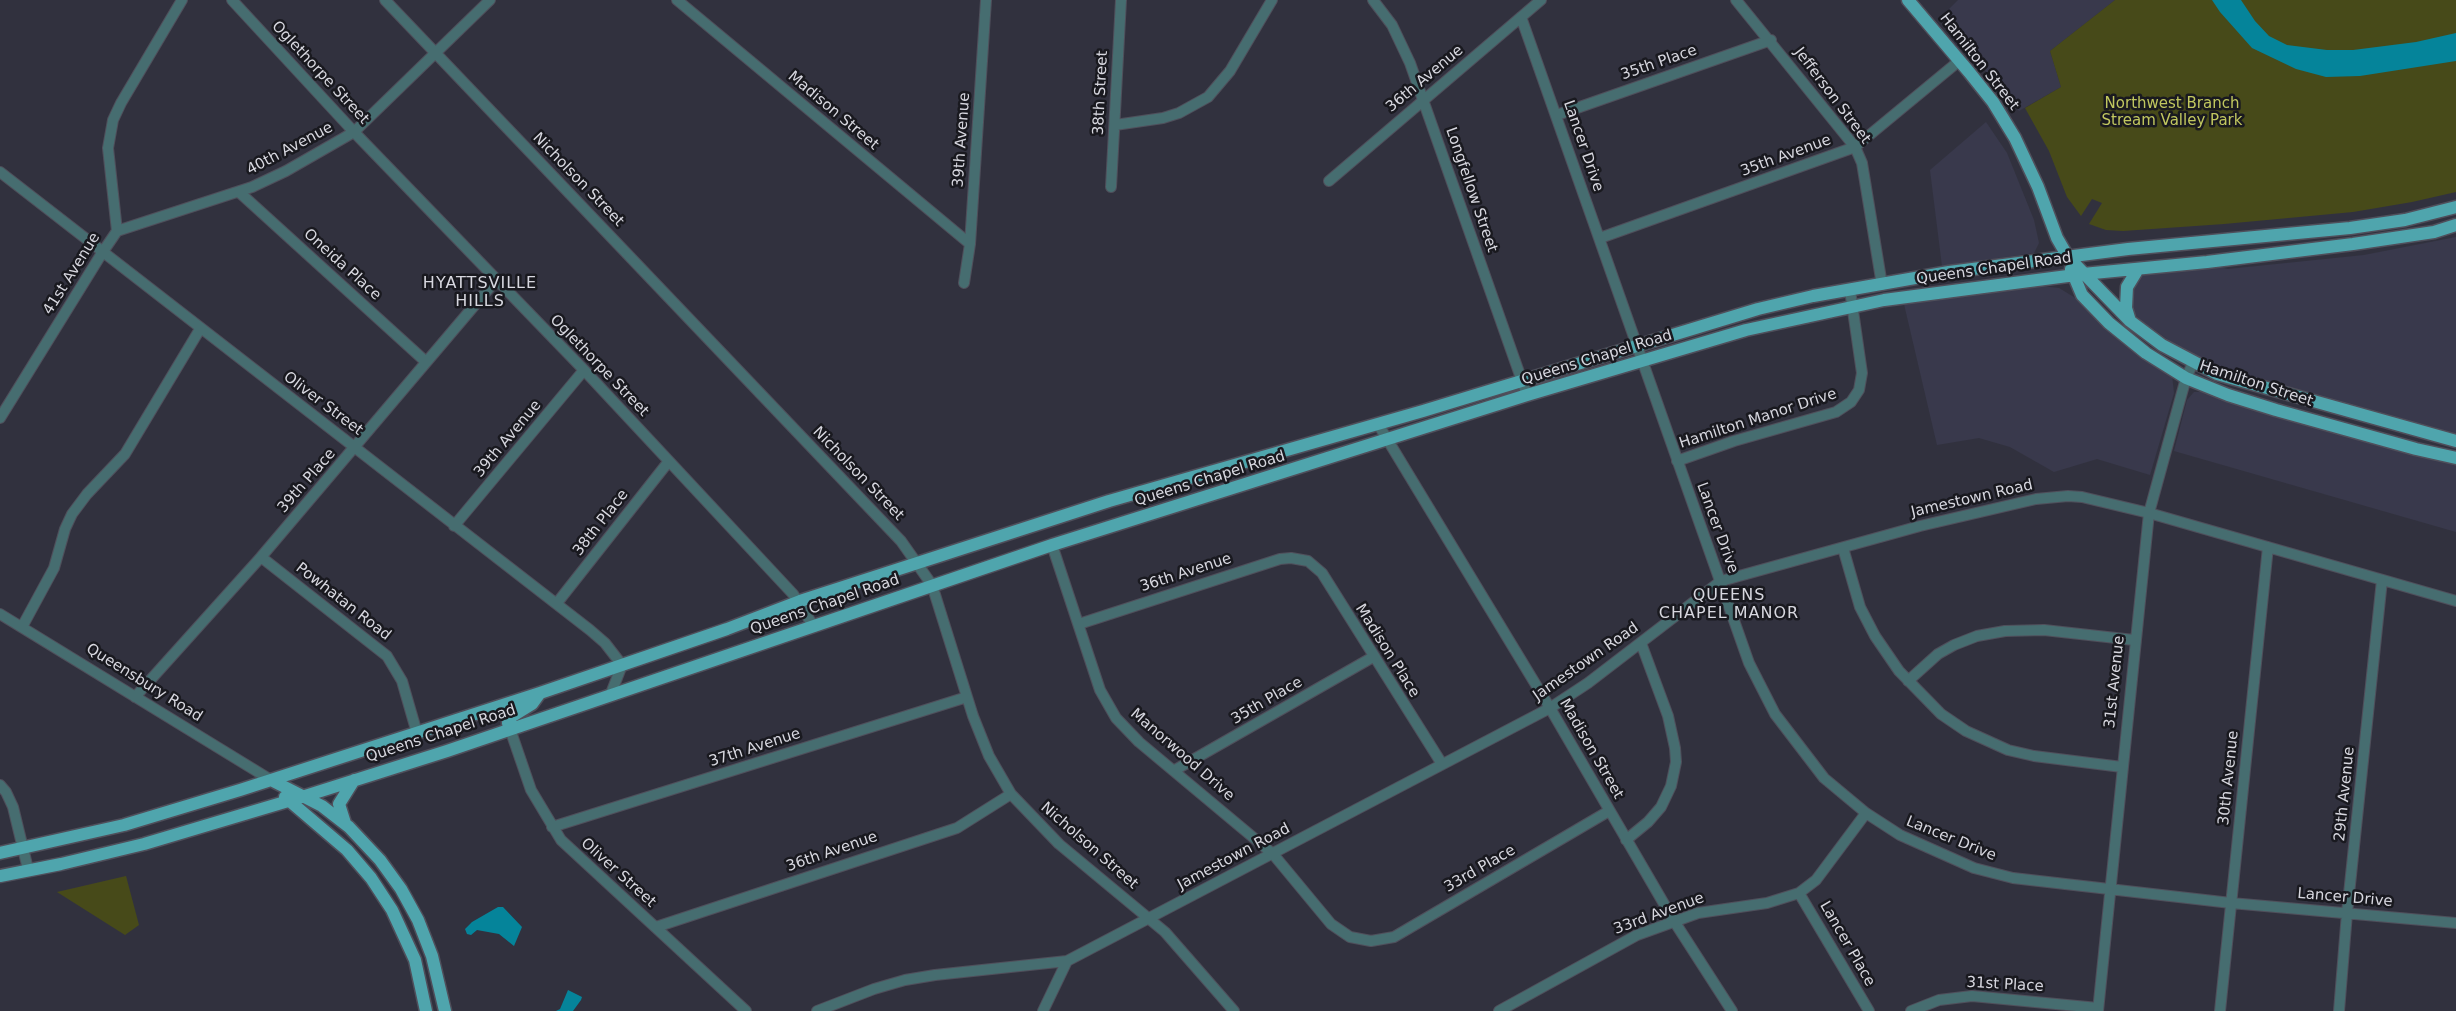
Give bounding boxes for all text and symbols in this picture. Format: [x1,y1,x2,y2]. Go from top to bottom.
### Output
street label: Hamilton Street [1935,10,2023,114]
street label: Oglethorpe Street [268,18,372,128]
street label: 36th Avenue [1383,42,1467,116]
street label: 35th Place [1619,42,1699,84]
street label: Jefferson Street [1790,44,1874,148]
street label: 38th Street [1090,50,1112,136]
street label: Madison Street [784,68,882,154]
street label: 39th Avenue [950,92,974,188]
park label: Northwest Branch Stream Valley Park [2102,95,2242,130]
street label: Lancer Drive [1559,98,1607,194]
street label: 40th Avenue [244,119,336,179]
street label: Longfellow Street [1441,125,1501,255]
street label: Nicholson Street [529,129,627,231]
street label: 35th Avenue [1738,131,1834,181]
street label: Oneida Place [300,226,384,304]
street label: 41st Avenue [40,230,104,318]
street label: Queens Chapel Road [1915,249,2073,289]
district label: HYATTSVILLE HILLS [421,274,539,312]
street label: Oglethorpe Street [546,311,652,421]
street label: Queens Chapel Road [1520,327,1674,389]
street label: Hamilton Street [2197,357,2315,411]
street label: Oliver Street [280,368,366,440]
street label: Hamilton Manor Drive [1677,385,1839,453]
street label: 39th Avenue [471,397,545,481]
street label: Nicholson Street [809,423,907,525]
street label: 39th Place [274,445,340,517]
street label: Queens Chapel Road [1133,448,1287,510]
street label: Jamestown Road [1909,476,2035,522]
street label: Lancer Drive [1692,480,1742,576]
street label: 38th Place [570,486,632,560]
street label: 36th Avenue [1138,550,1234,596]
street label: Powhatan Road [292,559,394,645]
street label: Queens Chapel Road [748,571,902,639]
district label: QUEENS CHAPEL MANOR [1657,586,1801,624]
street label: Madison Place [1351,601,1423,701]
street label: Jamestown Road [1530,619,1642,705]
street label: 31st Avenue [2101,635,2129,729]
street label: Queensbury Road [83,640,205,726]
street label: 35th Place [1228,673,1306,729]
street label: Madison Street [1555,696,1627,802]
street label: Queens Chapel Road [364,701,518,767]
street label: Manorwood Drive [1126,705,1238,805]
street label: 37th Avenue [707,725,803,771]
street label: 30th Avenue [2215,730,2243,826]
street label: 29th Avenue [2331,746,2359,842]
street label: Nicholson Street [1037,799,1141,893]
street label: Lancer Drive [1903,813,1999,865]
street label: Jamestown Road [1175,820,1293,894]
street label: 36th Avenue [784,828,880,876]
street label: Oliver Street [577,835,659,911]
street label: 33rd Place [1441,841,1519,897]
street label: Lancer Drive [2297,885,2393,911]
street label: 33rd Avenue [1611,889,1707,939]
street label: Lancer Place [1815,898,1879,990]
street label: 31st Place [1966,974,2044,996]

